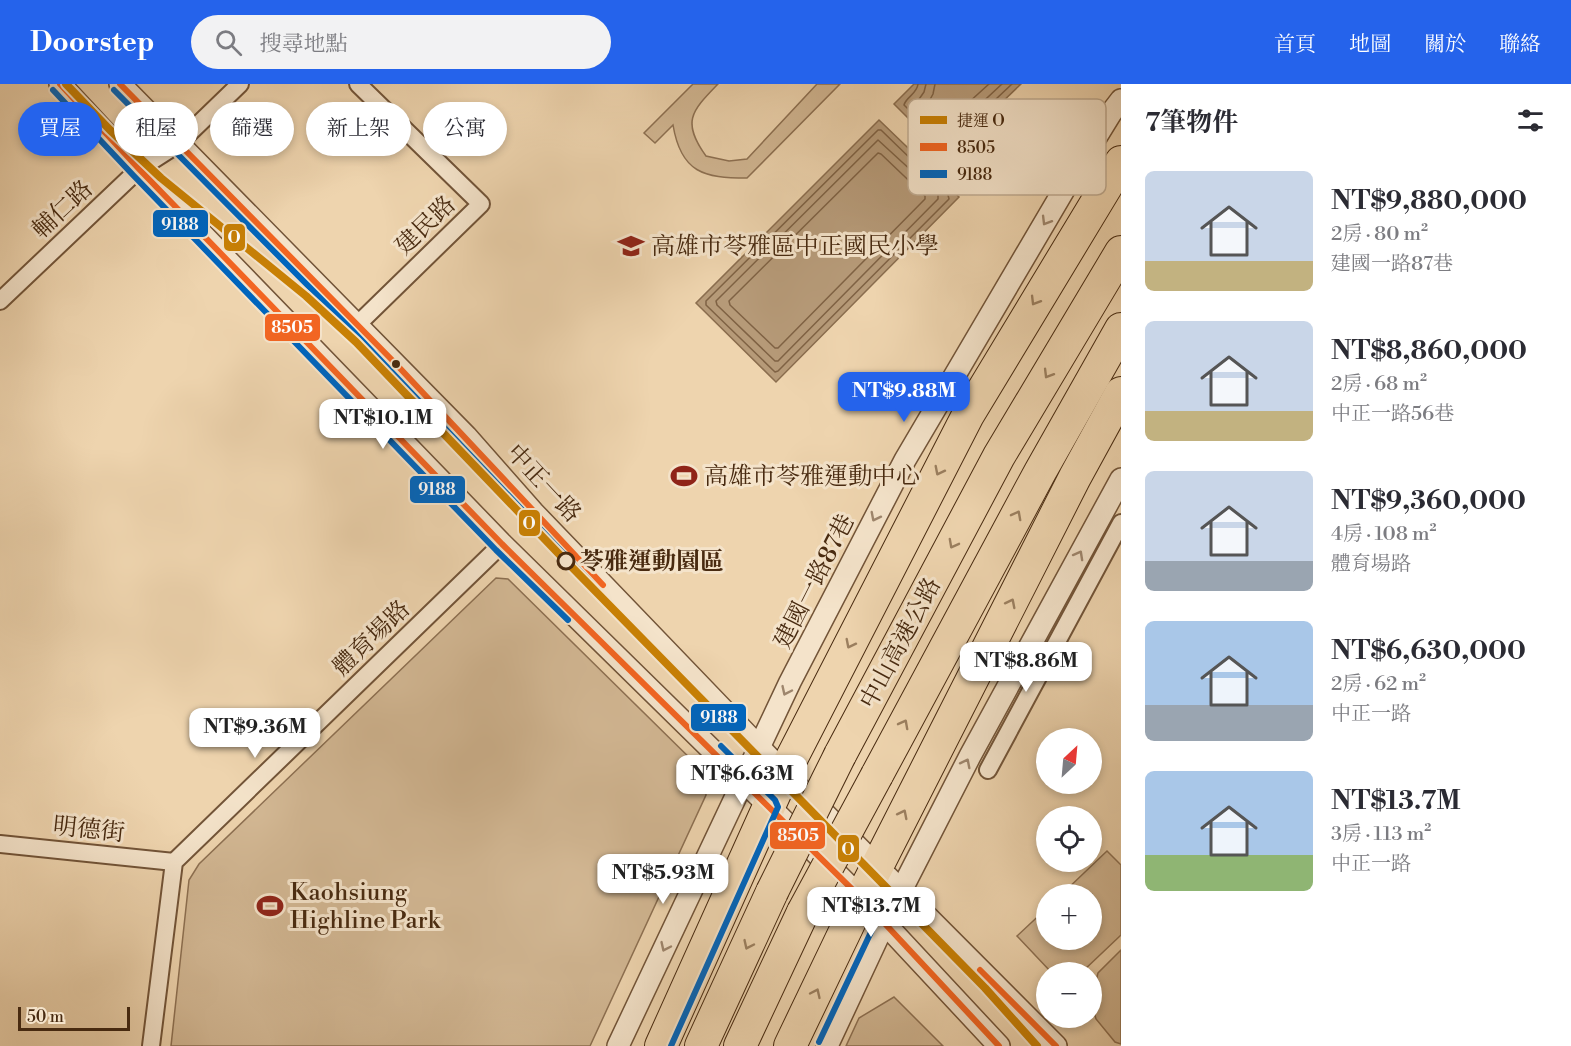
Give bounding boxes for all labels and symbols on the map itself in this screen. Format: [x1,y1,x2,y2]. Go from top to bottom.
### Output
legend [908,99,1106,195]
text: 捷運 O [957,111,1005,131]
text: 8505 [957,138,995,158]
text: 9188 [957,165,993,185]
street label: 輔仁路 [26,174,99,245]
street label: 建民路 [389,190,462,262]
line badge: 9188 [152,209,209,238]
text: 9188 [161,215,199,235]
one-way arrow [1042,215,1053,225]
line badge: O [223,223,246,252]
text: O [227,228,241,248]
school or university icon: 高雄市苓雅區中正國民小學 [616,231,646,261]
place label: 高雄市苓雅區中正國民小學 [651,232,939,262]
one-way arrow [1031,295,1043,305]
line badge: 8505 [264,313,321,342]
text: 8505 [271,318,313,338]
unlabelled marker [390,358,402,370]
one-way arrow [1044,368,1056,378]
pin: NT$9.88M [842,372,966,423]
pin: NT$10.1M [321,399,445,450]
street label: 中正一路 [500,438,587,529]
sports icon: 高雄市苓雅運動中心 [669,461,699,491]
place label: 高雄市苓雅運動中心 [704,462,920,492]
one-way arrow [935,464,946,475]
line badge: 9188 [409,475,466,504]
text: 9188 [418,480,456,500]
line badge: O [518,509,541,537]
street label: 建國一路87巷 [768,509,862,654]
one-way arrow [1009,510,1021,521]
one-way arrow [871,511,883,522]
text: O [522,514,536,534]
one-way arrow [948,538,960,549]
place label: 苓雅運動園區 [580,547,724,577]
one-way arrow [1072,551,1083,561]
marker: 苓雅運動園區 [557,552,575,570]
street label: 中山高速公路 [854,573,948,714]
street label: 體育場路 [327,595,417,683]
one-way arrow [1004,599,1015,610]
one-way arrow [846,638,858,649]
pin: NT$8.86M [964,642,1088,693]
one-way arrow [782,684,794,695]
line badge: 9188 [690,703,747,732]
pin: NT$9.36M [193,708,317,759]
text: 9188 [700,708,738,728]
one-way arrow [897,720,908,730]
north arrow [1036,728,1102,794]
pin: NT$6.63M [680,755,804,806]
one-way arrow [959,759,970,770]
one-way arrow [896,810,908,821]
street label: 明德街 [52,811,126,849]
line badge: 8505 [769,821,826,850]
text: 8505 [777,826,819,846]
line badge: O [837,834,860,863]
text: O [841,840,855,860]
pin: NT$5.93M [601,854,725,905]
place label: Kaohsiung Highline Park [290,878,442,936]
pin: NT$13.7M [809,887,933,938]
sports icon: Kaohsiung Highline Park [255,891,285,921]
one-way arrow [743,939,755,950]
one-way arrow [660,940,672,951]
one-way arrow [808,989,820,1000]
scale bar [18,1004,130,1032]

